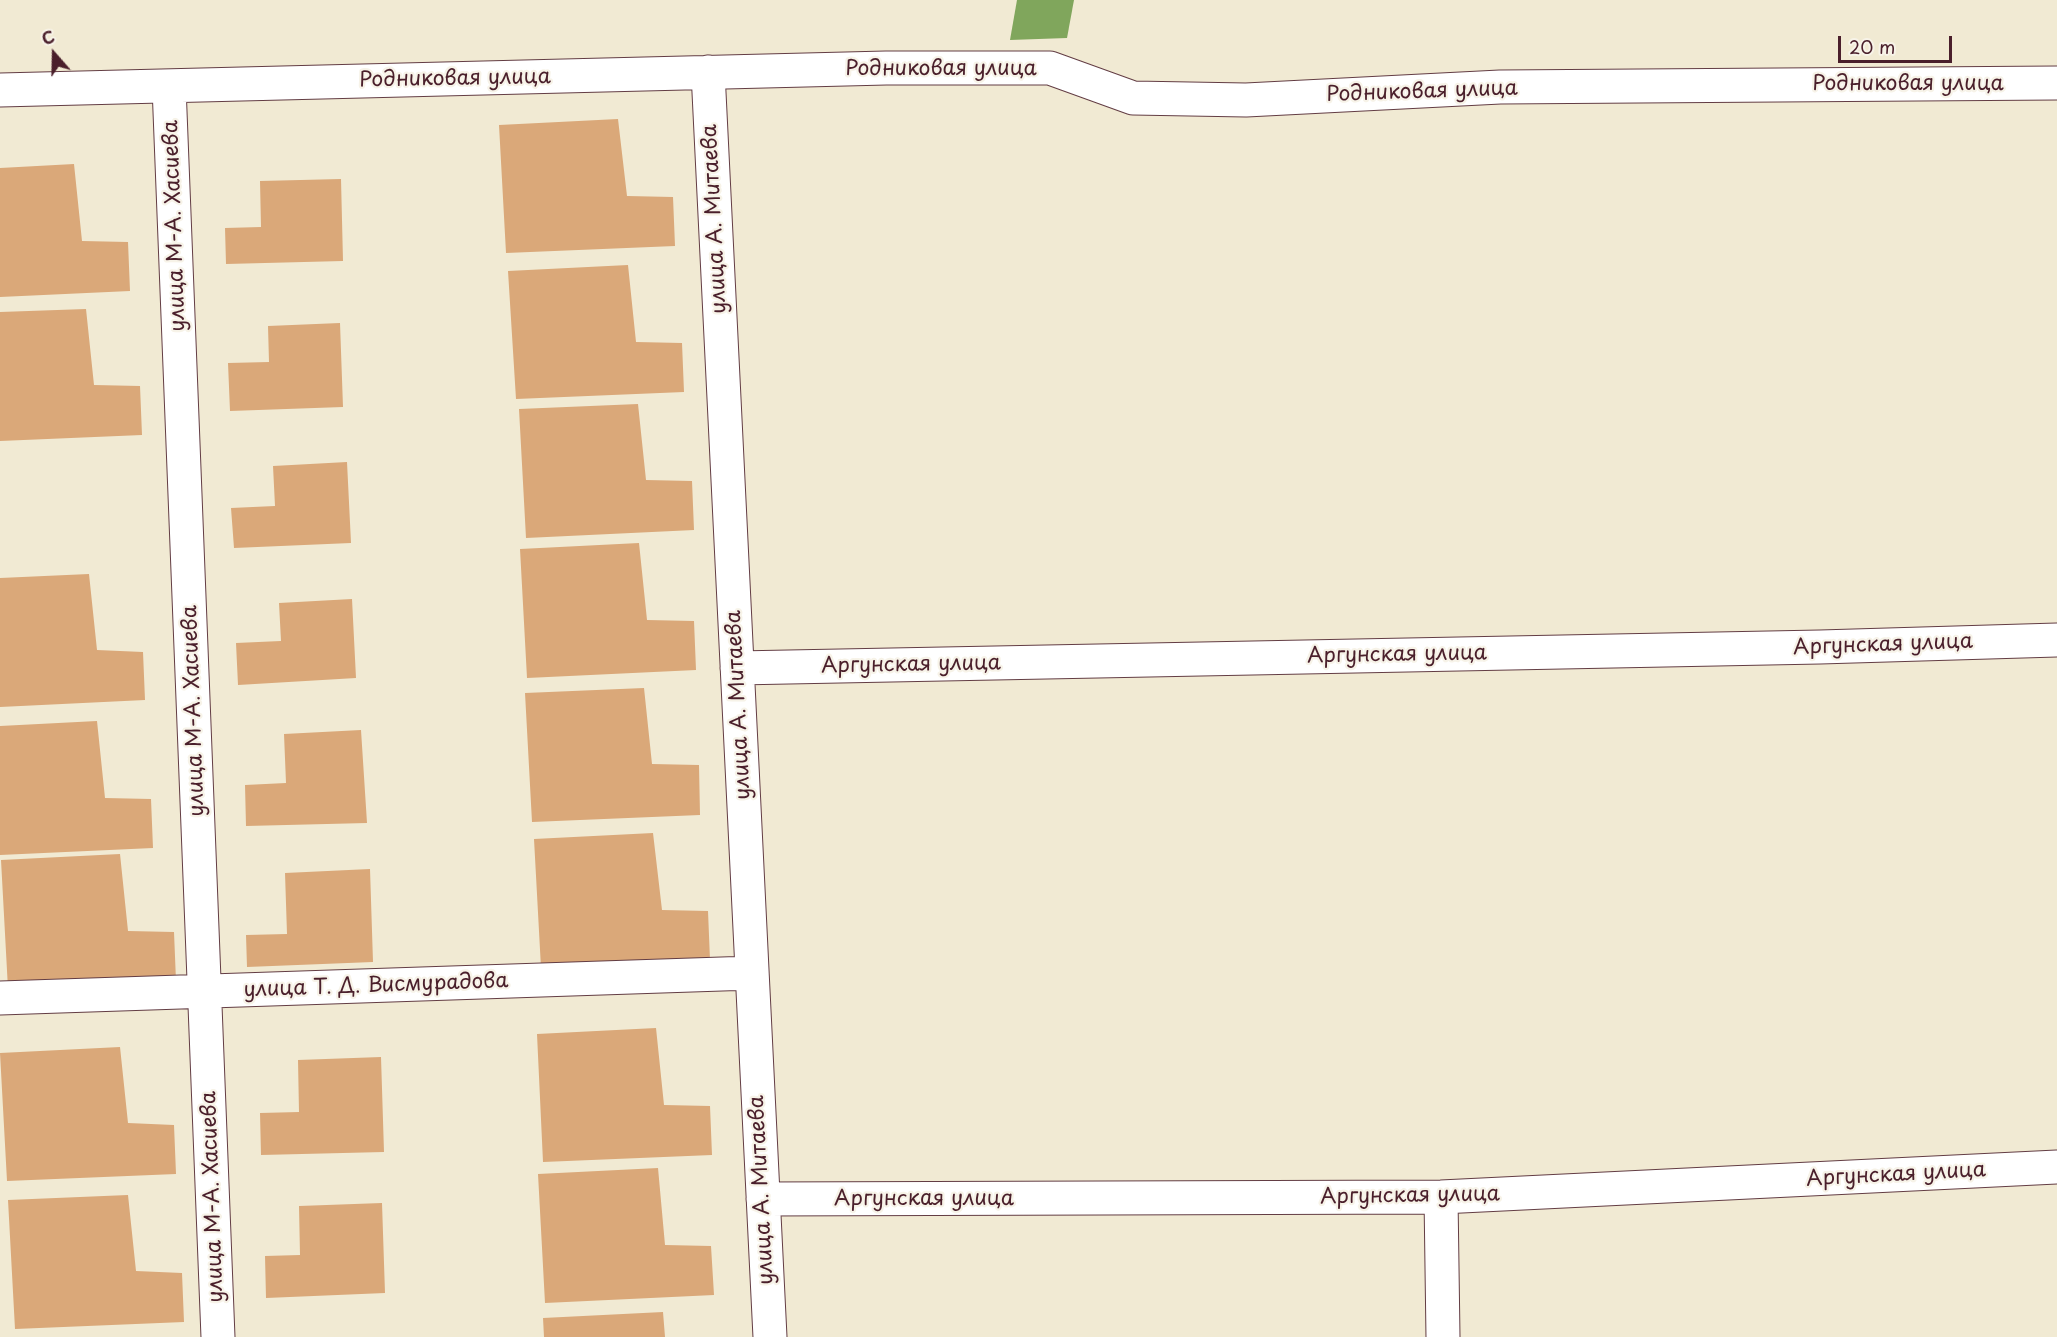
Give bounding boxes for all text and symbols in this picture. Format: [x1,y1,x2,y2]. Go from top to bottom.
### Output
north arrow [24,24,84,84]
text: С [38,24,58,50]
scale bar [1841,24,1955,62]
text: 20 m [1849,33,1895,60]
street label: Родниковая улица [845,56,1037,82]
street label: Родниковая улица [359,65,551,93]
street label: Родниковая улица [1812,71,2004,97]
street label: Родниковая улица [1326,76,1518,108]
street label: улица М-А. Хасиева [159,120,191,332]
street label: улица А. Митаева [697,124,733,314]
street label: улица М-А. Хасиева [178,605,210,817]
street label: улица А. Митаева [721,610,757,800]
street label: Аргунская улица [1793,629,1973,661]
street label: Аргунская улица [1307,641,1487,669]
street label: Аргунская улица [821,651,1001,679]
street label: улица Т. Д. Висмурадова [243,969,509,1003]
street label: улица М-А. Хасиева [197,1091,229,1303]
street label: улица А. Митаева [744,1095,780,1285]
street label: Аргунская улица [1806,1158,1986,1192]
street label: Аргунская улица [1320,1182,1500,1210]
street label: Аргунская улица [834,1186,1014,1212]

